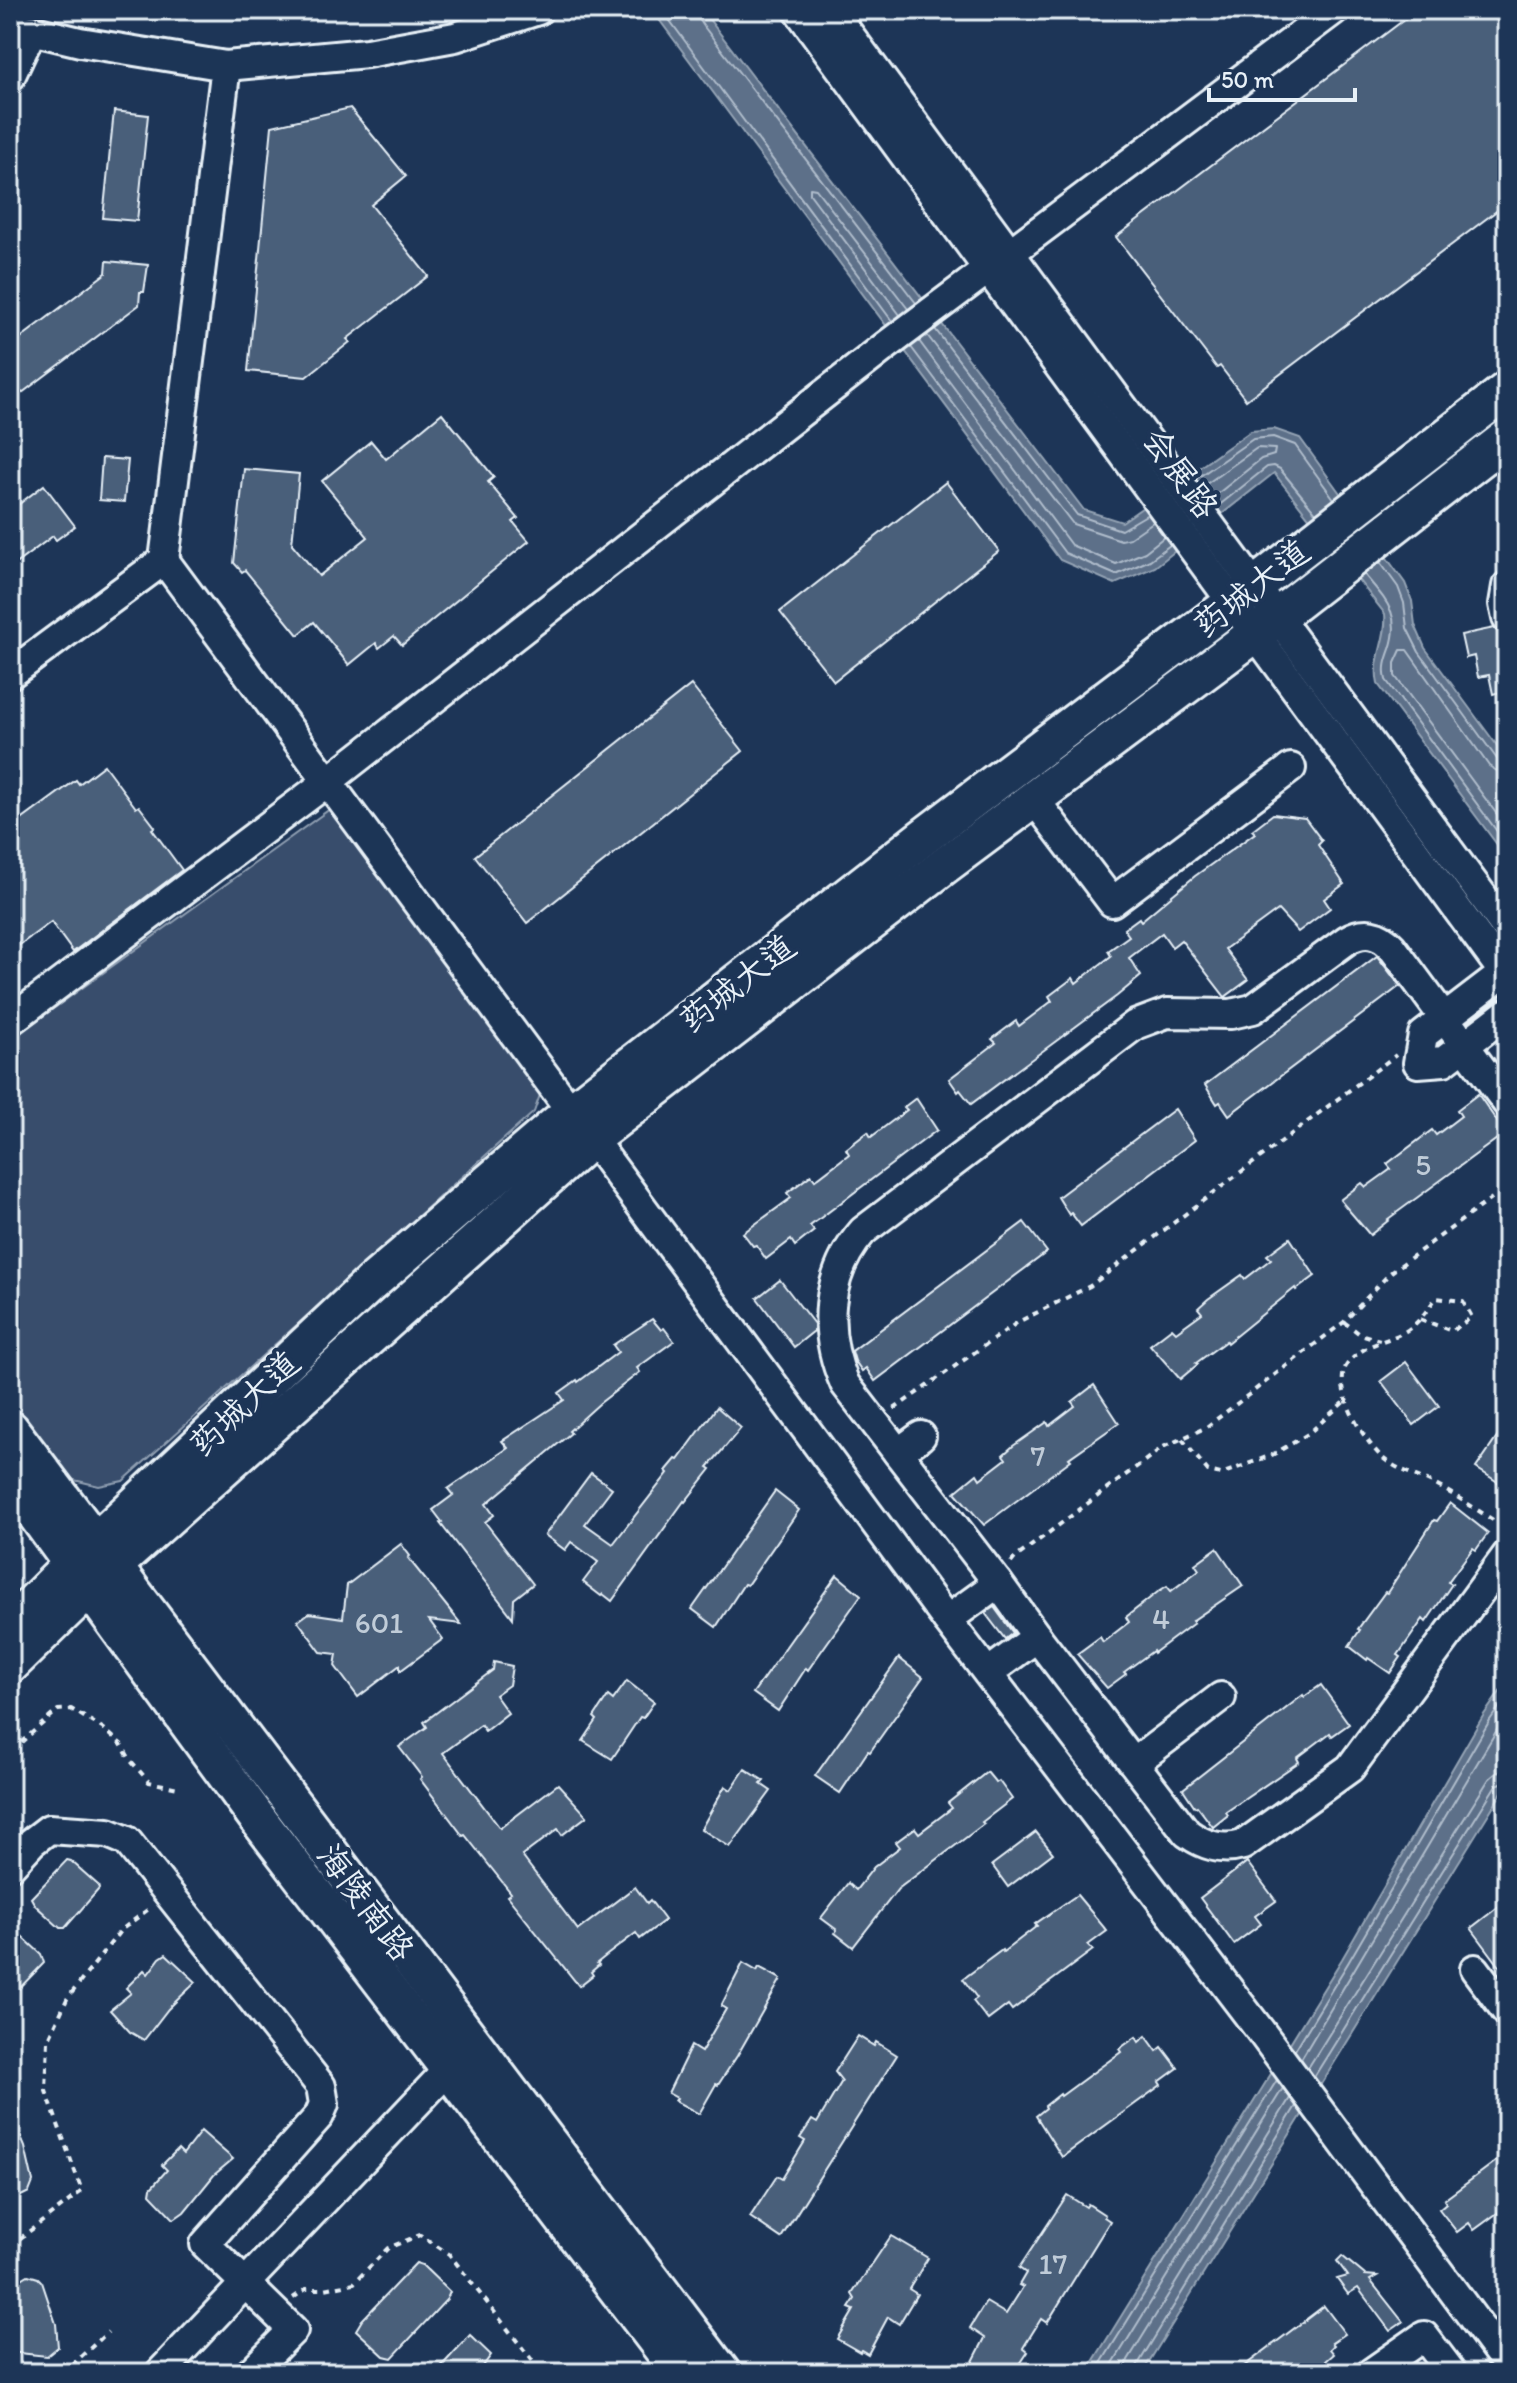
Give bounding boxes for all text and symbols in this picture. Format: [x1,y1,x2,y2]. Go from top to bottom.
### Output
scale bar [1209,52,1355,102]
text: 50 m [1221,65,1274,94]
street label: 会展路 [1134,420,1227,527]
street label: 药城大道 [1185,530,1318,646]
street label: 药城大道 [671,925,804,1041]
house number: 5 [1415,1146,1431,1183]
street label: 药城大道 [181,1342,308,1465]
house number: 7 [1031,1437,1046,1474]
house number: 4 [1152,1600,1170,1637]
house number: 601 [355,1604,403,1641]
street label: 海陵南路 [308,1836,423,1969]
house number: 17 [1039,2245,1068,2282]

